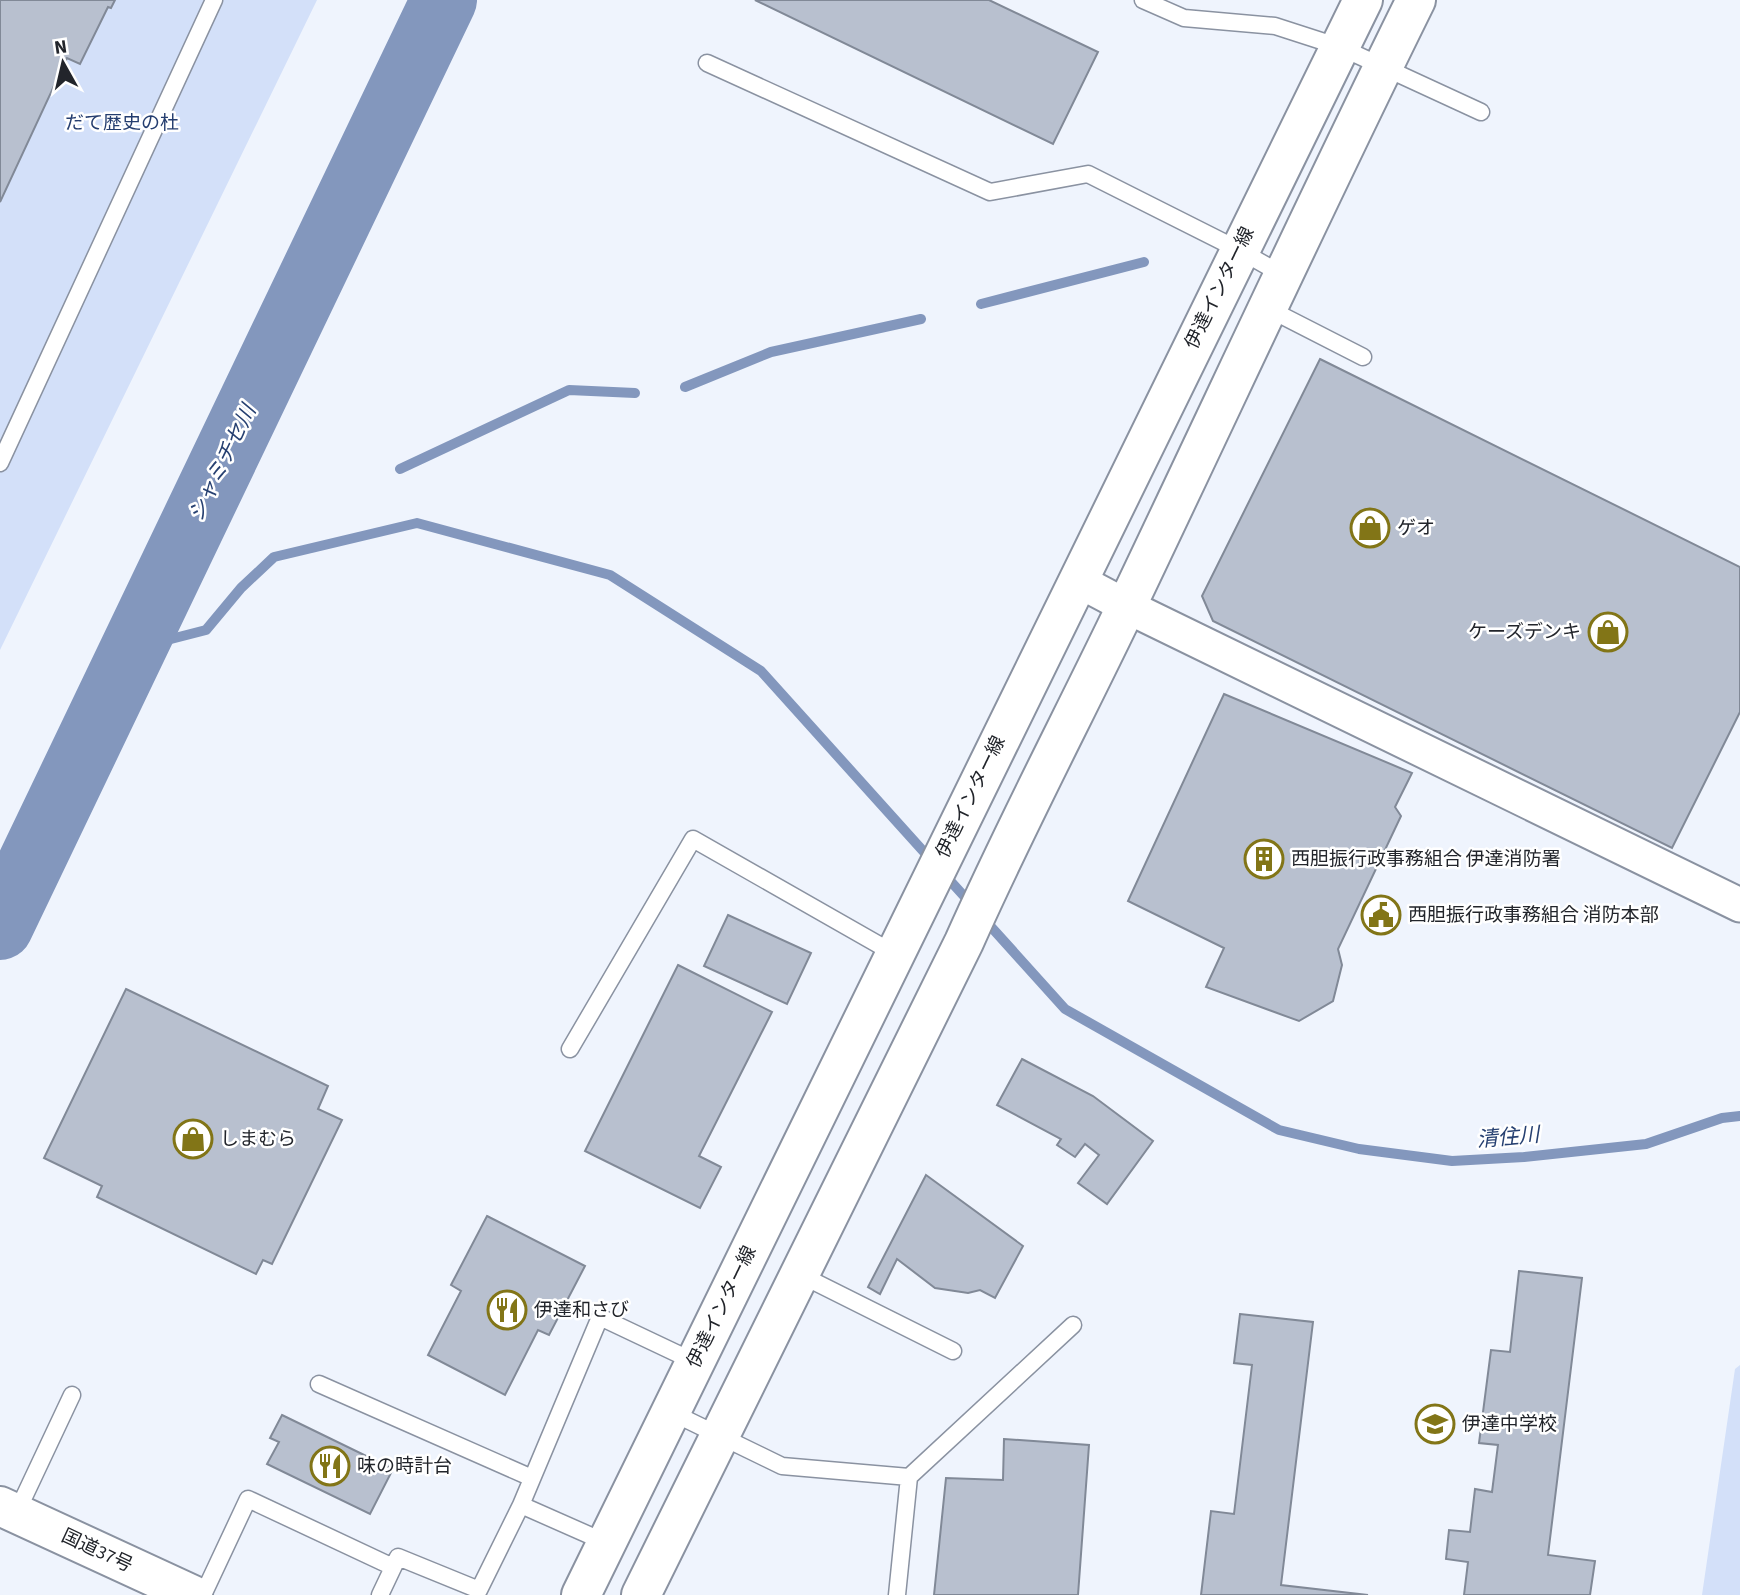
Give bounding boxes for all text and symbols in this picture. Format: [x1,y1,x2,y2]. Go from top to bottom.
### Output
north arrow [28,28,98,98]
text: N [53,33,69,62]
park label: だて歴史の杜 [65,110,179,137]
street label: 伊達インター線 [1179,222,1261,354]
water label: シャミチセ川 [181,398,264,526]
shop icon: ゲオ [1349,507,1391,549]
place label: ゲオ [1397,515,1435,542]
shop icon: ケーズデンキ [1587,611,1629,653]
place label: ケーズデンキ [1468,619,1581,646]
street label: 伊達インター線 [930,731,1012,863]
building icon: 西胆振行政事務組合 伊達消防署 [1243,838,1285,880]
place label: 西胆振行政事務組合 伊達消防署 [1291,846,1561,873]
public building icon: 西胆振行政事務組合 消防本部 [1360,894,1402,936]
place label: 西胆振行政事務組合 消防本部 [1408,902,1659,929]
shop icon: しまむら [172,1118,214,1160]
water label: 清住川 [1475,1119,1543,1155]
place label: しまむら [220,1126,296,1153]
street label: 伊達インター線 [681,1241,763,1373]
restaurant icon: 伊達和さび [486,1289,528,1331]
place label: 伊達和さび [534,1297,629,1324]
school or university icon: 伊達中学校 [1414,1403,1456,1445]
place label: 伊達中学校 [1462,1411,1557,1438]
restaurant icon: 味の時計台 [309,1445,351,1487]
place label: 味の時計台 [357,1453,452,1480]
street label: 国道37号 [57,1523,137,1579]

